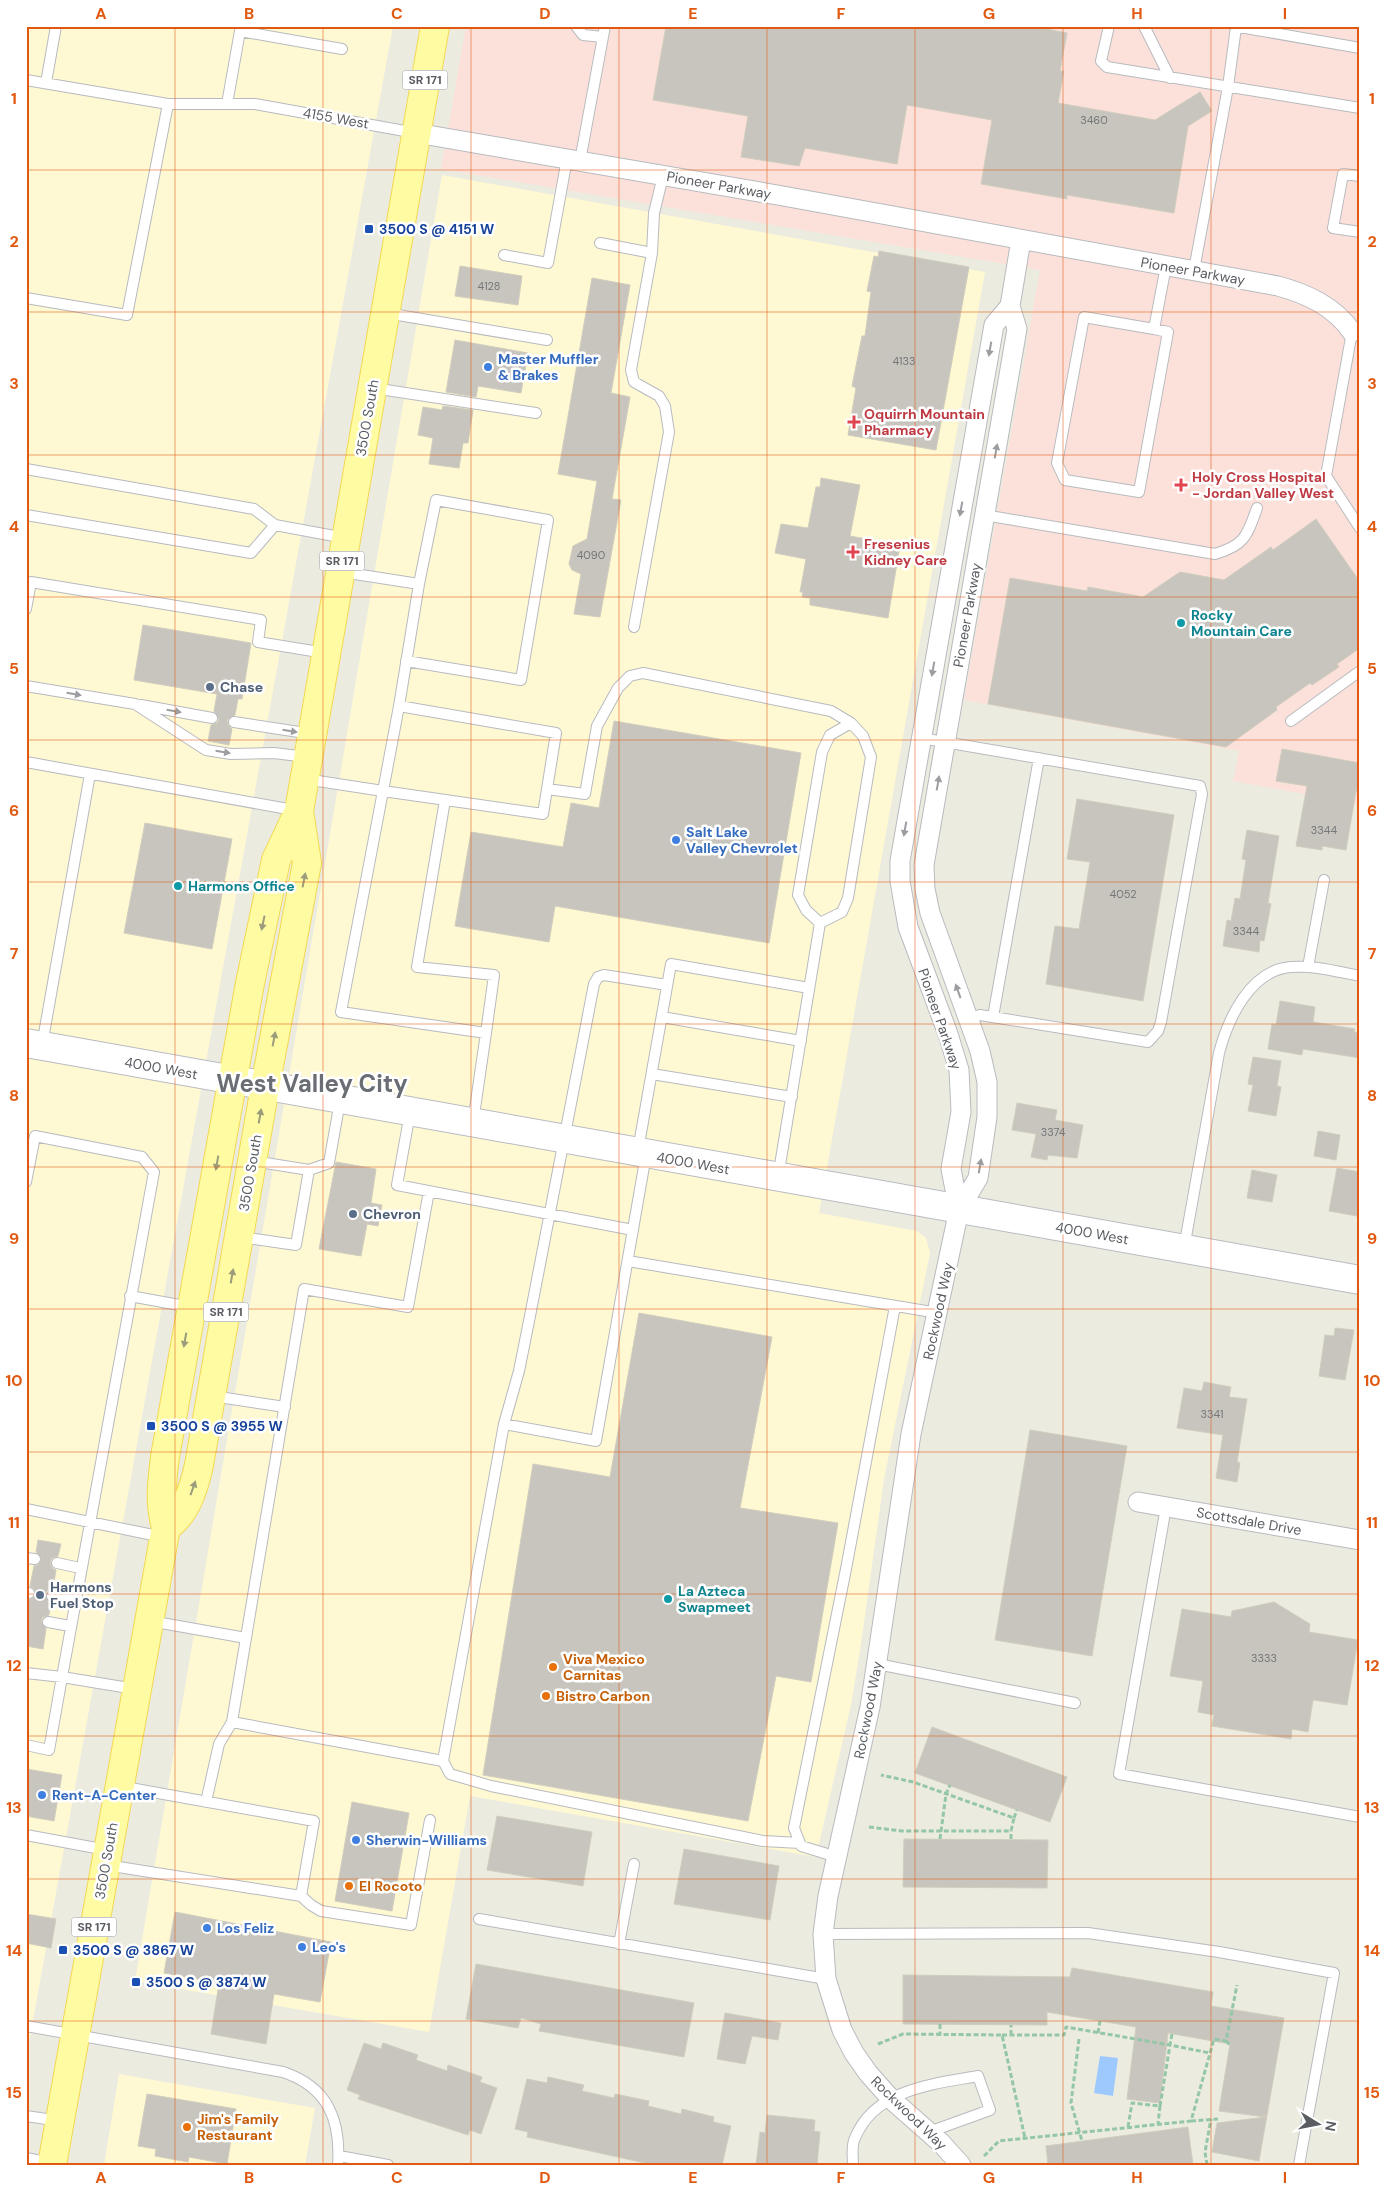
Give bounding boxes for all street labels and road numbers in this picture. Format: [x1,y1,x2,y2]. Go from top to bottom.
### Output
road number: SR 171 [402,70,448,90]
street label: 4155 West [302,103,370,133]
street label: Pioneer Parkway [665,167,773,203]
street label: Pioneer Parkway [1139,253,1247,289]
street label: 3500 South [351,378,383,458]
road number: SR 171 [320,552,364,570]
street label: Pioneer Parkway [949,561,985,669]
street label: Pioneer Parkway [914,966,966,1072]
street label: 4000 West [123,1053,199,1083]
street label: 3500 South [234,1133,266,1213]
street label: 4000 West [655,1148,731,1178]
street label: 4000 West [1054,1218,1130,1248]
street label: Rockwood Way [919,1261,957,1361]
road number: SR 171 [204,1302,248,1321]
street label: Scottsdale Drive [1195,1503,1303,1539]
street label: Rockwood Way [850,1660,886,1760]
street label: 3500 South [90,1821,122,1901]
road number: SR 171 [72,1918,116,1936]
street label: Rockwood Way [867,2072,951,2154]

